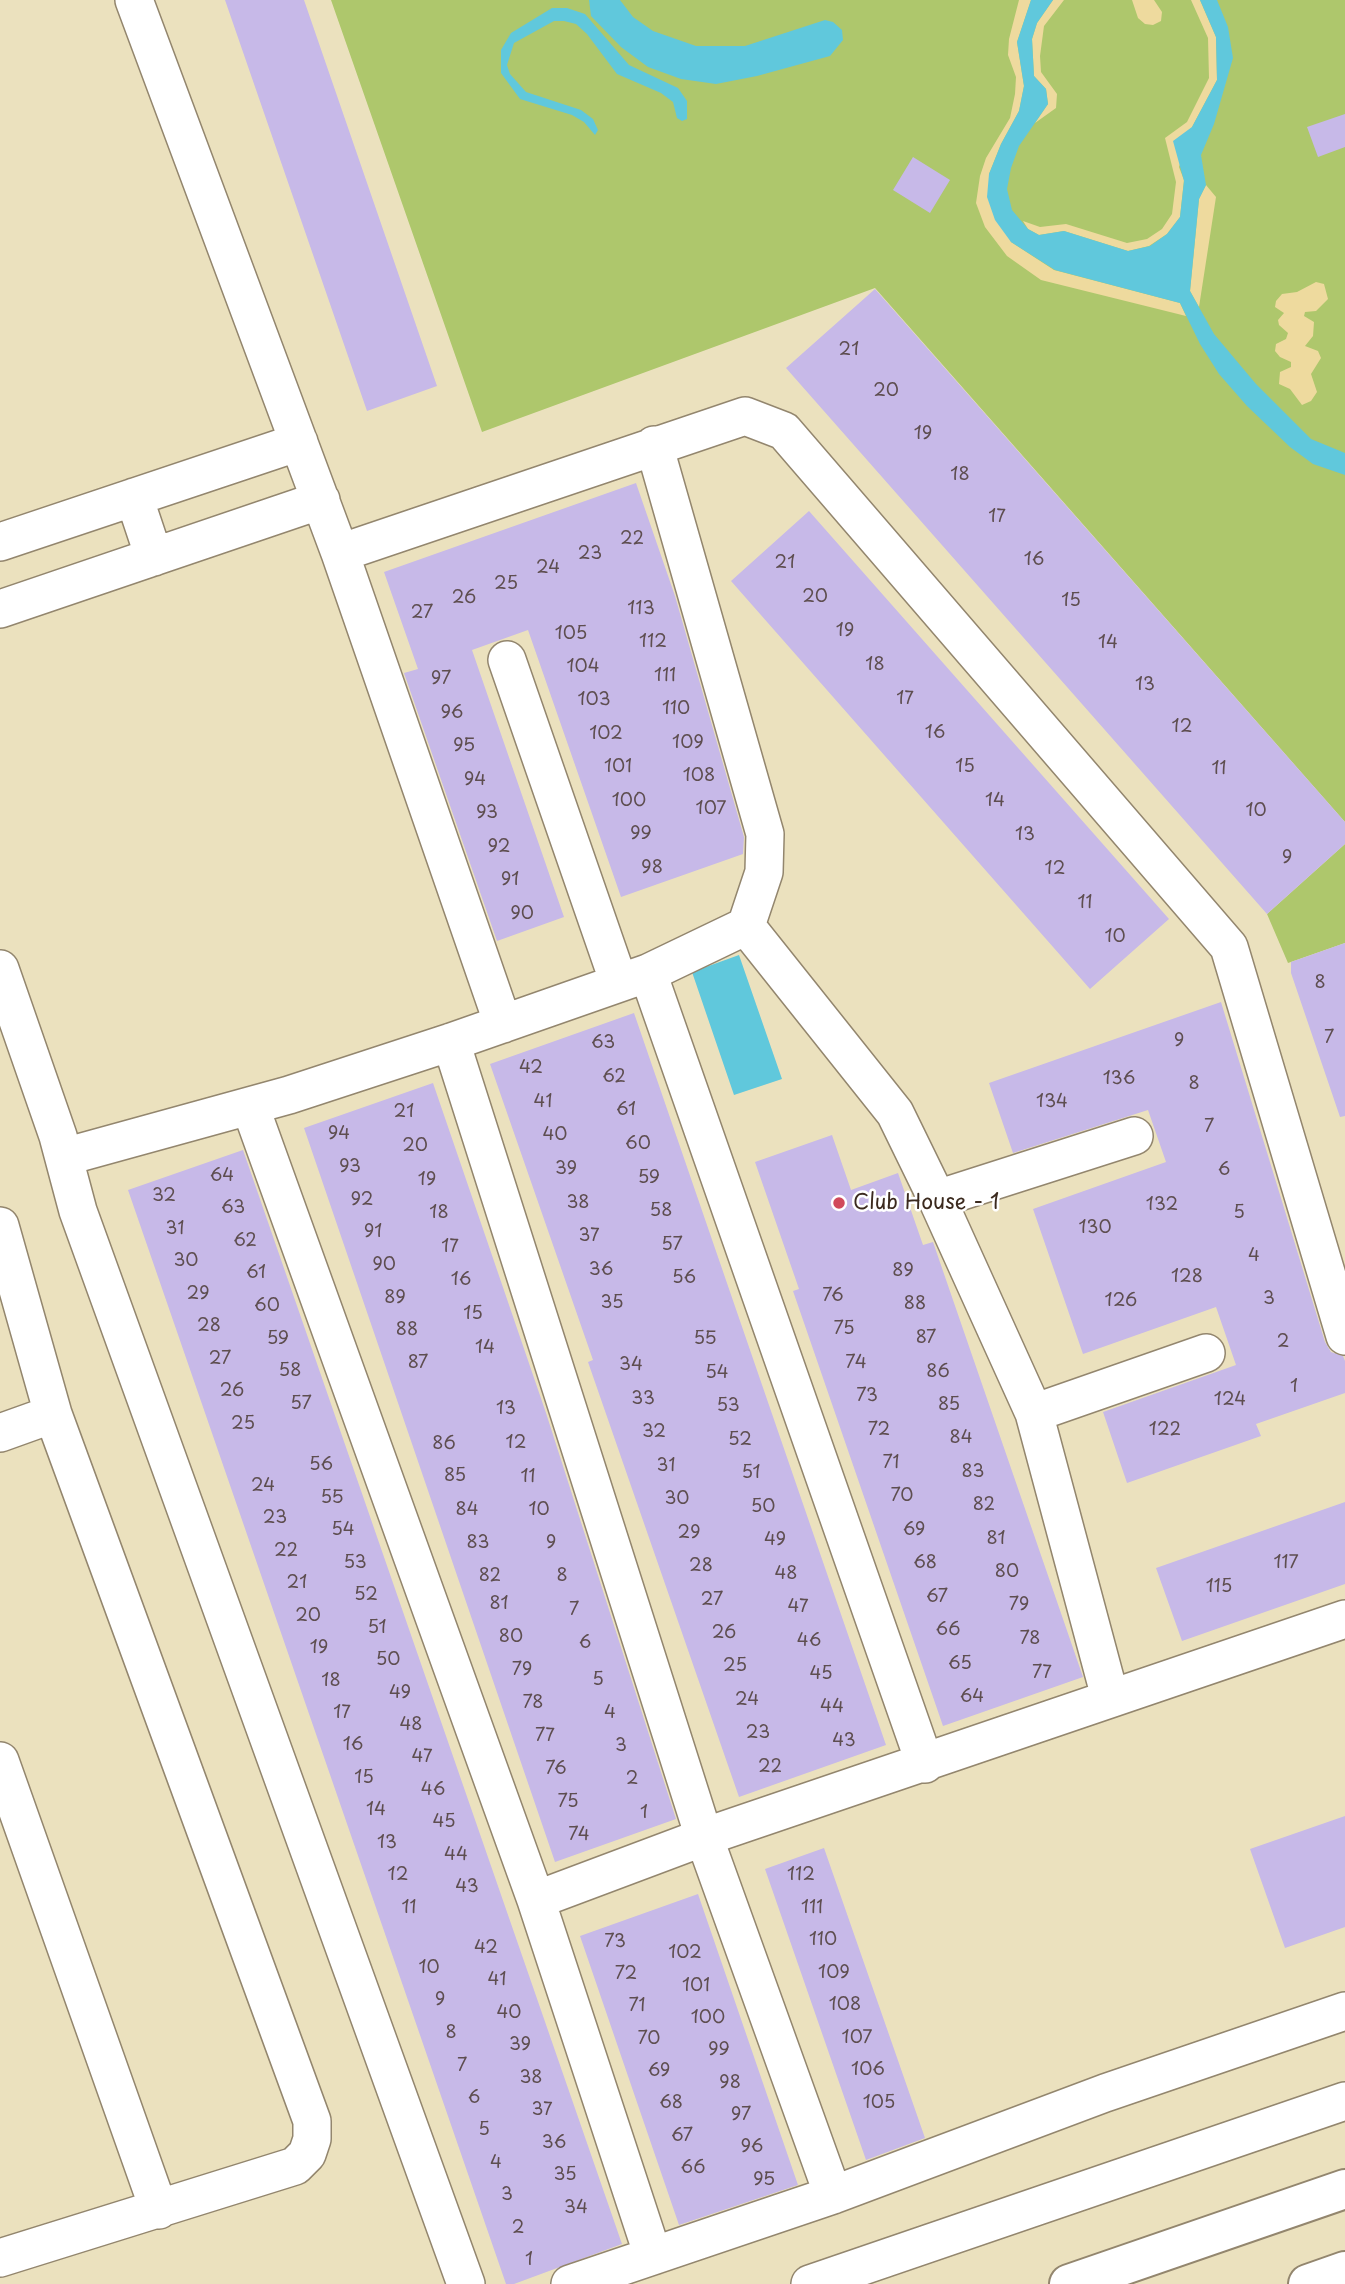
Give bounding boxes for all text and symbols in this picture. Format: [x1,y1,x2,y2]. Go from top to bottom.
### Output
house number: 21 [839,339,859,361]
house number: 20 [873,380,899,402]
house number: 19 [914,423,932,445]
house number: 18 [950,464,970,486]
house number: 17 [988,506,1006,528]
house number: 22 [620,528,644,550]
house number: 23 [578,543,602,565]
house number: 16 [1024,549,1044,571]
house number: 21 [775,552,795,574]
house number: 24 [536,557,560,579]
house number: 25 [494,573,518,595]
house number: 20 [802,586,828,608]
house number: 26 [452,587,476,609]
house number: 15 [1061,590,1081,612]
house number: 113 [627,598,655,620]
house number: 27 [411,602,433,624]
house number: 19 [836,620,854,642]
house number: 105 [555,623,587,645]
house number: 112 [639,631,667,653]
house number: 14 [1098,632,1118,654]
house number: 18 [865,654,885,676]
house number: 104 [566,656,600,678]
house number: 111 [654,665,676,687]
house number: 97 [431,668,451,690]
house number: 13 [1135,674,1155,696]
house number: 17 [896,688,914,710]
house number: 103 [577,689,611,711]
house number: 110 [662,698,690,720]
house number: 96 [441,702,463,724]
house number: 12 [1172,716,1192,738]
house number: 16 [925,722,945,744]
house number: 102 [589,723,623,745]
house number: 109 [672,732,704,754]
house number: 95 [453,735,475,757]
house number: 101 [604,756,632,778]
house number: 15 [955,756,975,778]
house number: 11 [1211,758,1227,780]
house number: 108 [683,765,715,787]
house number: 94 [464,769,486,791]
house number: 100 [612,790,646,812]
house number: 14 [985,790,1005,812]
house number: 107 [696,798,726,820]
house number: 10 [1245,800,1267,822]
house number: 93 [476,802,498,824]
house number: 99 [630,823,652,845]
house number: 13 [1015,824,1035,846]
house number: 92 [488,836,510,858]
house number: 9 [1282,847,1292,869]
house number: 98 [641,857,663,879]
house number: 12 [1045,858,1065,880]
house number: 91 [501,869,519,891]
house number: 11 [1077,892,1093,914]
house number: 90 [510,903,534,925]
house number: 10 [1104,926,1126,948]
house number: 8 [1314,972,1326,994]
house number: 7 [1324,1027,1334,1049]
house number: 9 [1174,1030,1184,1052]
house number: 63 [591,1032,615,1054]
house number: 42 [519,1057,543,1079]
house number: 62 [602,1066,626,1088]
house number: 136 [1103,1068,1135,1090]
house number: 8 [1188,1073,1200,1095]
house number: 41 [534,1091,552,1113]
house number: 134 [1036,1091,1068,1113]
house number: 61 [616,1099,636,1121]
house number: 21 [394,1101,414,1123]
house number: 7 [1204,1116,1214,1138]
house number: 94 [328,1123,350,1145]
house number: 40 [542,1124,568,1146]
house number: 60 [625,1133,651,1155]
house number: 20 [402,1135,428,1157]
house number: 93 [339,1156,361,1178]
house number: 39 [555,1158,577,1180]
house number: 6 [1218,1159,1230,1181]
house number: 64 [210,1165,234,1187]
house number: 59 [638,1167,660,1189]
house number: 19 [418,1169,436,1191]
house number: 32 [152,1185,176,1207]
house number: 92 [351,1189,373,1211]
place label: Club House - 1 [853,1190,1000,1216]
house number: 38 [566,1192,590,1214]
house number: 132 [1146,1194,1178,1216]
marker: Club House - 1 [831,1195,847,1211]
house number: 63 [221,1197,245,1219]
house number: 58 [650,1200,672,1222]
house number: 18 [429,1202,449,1224]
house number: 5 [1233,1202,1245,1224]
house number: 130 [1078,1217,1112,1239]
house number: 31 [166,1218,184,1240]
house number: 91 [364,1221,382,1243]
house number: 37 [578,1225,600,1247]
house number: 62 [233,1230,257,1252]
house number: 57 [661,1234,683,1256]
house number: 17 [441,1236,459,1258]
house number: 4 [1248,1245,1260,1267]
house number: 30 [173,1250,199,1272]
house number: 90 [372,1254,396,1276]
house number: 36 [589,1259,613,1281]
house number: 89 [892,1260,914,1282]
house number: 61 [246,1262,266,1284]
house number: 128 [1171,1266,1203,1288]
house number: 56 [672,1267,696,1289]
house number: 16 [451,1269,471,1291]
house number: 29 [187,1283,209,1305]
house number: 76 [822,1285,844,1307]
house number: 89 [384,1287,406,1309]
house number: 3 [1263,1288,1275,1310]
house number: 126 [1105,1290,1137,1312]
house number: 35 [600,1292,624,1314]
house number: 88 [904,1293,926,1315]
house number: 60 [254,1295,280,1317]
house number: 15 [463,1303,483,1325]
house number: 28 [197,1315,221,1337]
house number: 75 [834,1318,854,1340]
house number: 88 [396,1319,418,1341]
house number: 87 [916,1327,936,1349]
house number: 59 [267,1328,289,1350]
house number: 55 [693,1328,717,1350]
house number: 2 [1277,1331,1289,1353]
house number: 14 [475,1337,495,1359]
house number: 27 [209,1348,231,1370]
house number: 87 [408,1352,428,1374]
house number: 74 [845,1352,867,1374]
house number: 34 [619,1354,643,1376]
house number: 58 [279,1360,301,1382]
house number: 86 [926,1361,950,1383]
house number: 54 [705,1362,729,1384]
house number: 1 [1290,1376,1298,1398]
house number: 26 [220,1380,244,1402]
house number: 73 [856,1385,878,1407]
house number: 33 [631,1388,655,1410]
house number: 124 [1214,1389,1246,1411]
house number: 57 [290,1393,312,1415]
house number: 85 [938,1394,960,1416]
house number: 53 [716,1395,740,1417]
house number: 13 [496,1398,516,1420]
house number: 25 [231,1413,255,1435]
house number: 72 [868,1419,890,1441]
house number: 122 [1149,1419,1181,1441]
house number: 32 [642,1421,666,1443]
house number: 84 [949,1427,973,1449]
house number: 52 [728,1429,752,1451]
house number: 12 [506,1432,526,1454]
house number: 86 [432,1433,456,1455]
house number: 71 [883,1452,899,1474]
house number: 56 [309,1454,333,1476]
house number: 31 [657,1455,675,1477]
house number: 83 [962,1461,984,1483]
house number: 51 [741,1462,761,1484]
house number: 85 [444,1465,466,1487]
house number: 11 [520,1466,536,1488]
house number: 24 [251,1475,275,1497]
house number: 70 [891,1485,913,1507]
house number: 55 [320,1487,344,1509]
house number: 30 [664,1488,690,1510]
house number: 82 [973,1494,995,1516]
house number: 50 [751,1496,775,1518]
house number: 84 [455,1499,479,1521]
house number: 10 [528,1499,550,1521]
house number: 23 [263,1507,287,1529]
house number: 54 [331,1519,355,1541]
house number: 69 [903,1519,925,1541]
house number: 29 [678,1522,700,1544]
house number: 81 [986,1528,1006,1550]
house number: 49 [764,1529,786,1551]
house number: 83 [467,1532,489,1554]
house number: 9 [546,1532,556,1554]
house number: 22 [274,1540,298,1562]
house number: 53 [343,1552,367,1574]
house number: 68 [913,1552,937,1574]
house number: 117 [1273,1552,1299,1574]
house number: 28 [689,1555,713,1577]
house number: 80 [995,1561,1019,1583]
house number: 48 [774,1563,798,1585]
house number: 82 [479,1565,501,1587]
house number: 8 [556,1565,568,1587]
house number: 21 [287,1572,307,1594]
house number: 115 [1206,1576,1232,1598]
house number: 52 [354,1584,378,1606]
house number: 67 [926,1586,948,1608]
house number: 27 [701,1589,723,1611]
house number: 81 [489,1593,509,1615]
house number: 79 [1009,1594,1029,1616]
house number: 47 [787,1596,809,1618]
house number: 7 [569,1599,579,1621]
house number: 20 [295,1605,321,1627]
house number: 51 [367,1617,387,1639]
house number: 66 [936,1619,960,1641]
house number: 26 [712,1622,736,1644]
house number: 80 [499,1626,523,1648]
house number: 78 [1020,1628,1040,1650]
house number: 46 [797,1630,821,1652]
house number: 6 [579,1632,591,1654]
house number: 19 [310,1637,328,1659]
house number: 50 [376,1649,400,1671]
house number: 65 [948,1653,972,1675]
house number: 25 [723,1655,747,1677]
house number: 79 [512,1659,532,1681]
house number: 77 [1032,1662,1052,1684]
house number: 45 [810,1663,832,1685]
house number: 5 [592,1669,604,1691]
house number: 18 [321,1670,341,1692]
house number: 49 [389,1682,411,1704]
house number: 64 [960,1686,984,1708]
house number: 24 [735,1689,759,1711]
house number: 78 [523,1692,543,1714]
house number: 44 [820,1696,844,1718]
house number: 17 [333,1702,351,1724]
house number: 4 [604,1702,616,1724]
house number: 48 [399,1714,423,1736]
house number: 23 [746,1722,770,1744]
house number: 77 [535,1725,555,1747]
house number: 43 [832,1730,856,1752]
house number: 16 [343,1734,363,1756]
house number: 3 [615,1735,627,1757]
house number: 47 [411,1746,433,1768]
house number: 22 [758,1756,782,1778]
house number: 76 [545,1758,567,1780]
house number: 15 [354,1767,374,1789]
house number: 2 [626,1768,638,1790]
house number: 46 [421,1779,445,1801]
house number: 75 [558,1791,578,1813]
house number: 14 [366,1799,386,1821]
house number: 1 [640,1802,648,1824]
house number: 45 [433,1811,455,1833]
house number: 74 [568,1824,590,1846]
house number: 13 [377,1832,397,1854]
house number: 44 [444,1844,468,1866]
house number: 12 [388,1864,408,1886]
house number: 112 [787,1864,815,1886]
house number: 43 [455,1876,479,1898]
house number: 11 [401,1897,417,1919]
house number: 111 [801,1897,823,1919]
house number: 110 [809,1929,837,1951]
house number: 73 [604,1931,626,1953]
house number: 42 [474,1937,498,1959]
house number: 102 [668,1942,702,1964]
house number: 10 [418,1957,440,1979]
house number: 109 [818,1962,850,1984]
house number: 72 [615,1963,637,1985]
house number: 41 [488,1969,506,1991]
house number: 101 [682,1975,710,1997]
house number: 9 [435,1989,445,2011]
house number: 108 [829,1994,861,2016]
house number: 71 [629,1995,645,2017]
house number: 40 [496,2002,522,2024]
house number: 100 [691,2007,725,2029]
house number: 8 [445,2022,457,2044]
house number: 107 [842,2027,872,2049]
house number: 70 [638,2028,660,2050]
house number: 39 [509,2034,531,2056]
house number: 99 [708,2039,730,2061]
house number: 7 [457,2055,467,2077]
house number: 106 [851,2059,885,2081]
house number: 69 [648,2060,670,2082]
house number: 38 [519,2067,543,2089]
house number: 98 [719,2072,741,2094]
house number: 6 [468,2087,480,2109]
house number: 68 [659,2092,683,2114]
house number: 105 [863,2092,895,2114]
house number: 37 [531,2099,553,2121]
house number: 97 [731,2104,751,2126]
house number: 5 [478,2119,490,2141]
house number: 67 [671,2125,693,2147]
house number: 36 [542,2132,566,2154]
house number: 96 [741,2136,763,2158]
house number: 4 [490,2152,502,2174]
house number: 66 [681,2157,705,2179]
house number: 35 [553,2164,577,2186]
house number: 95 [753,2169,775,2191]
house number: 3 [501,2184,513,2206]
house number: 34 [564,2197,588,2219]
house number: 2 [512,2217,524,2239]
house number: 1 [525,2249,533,2271]

